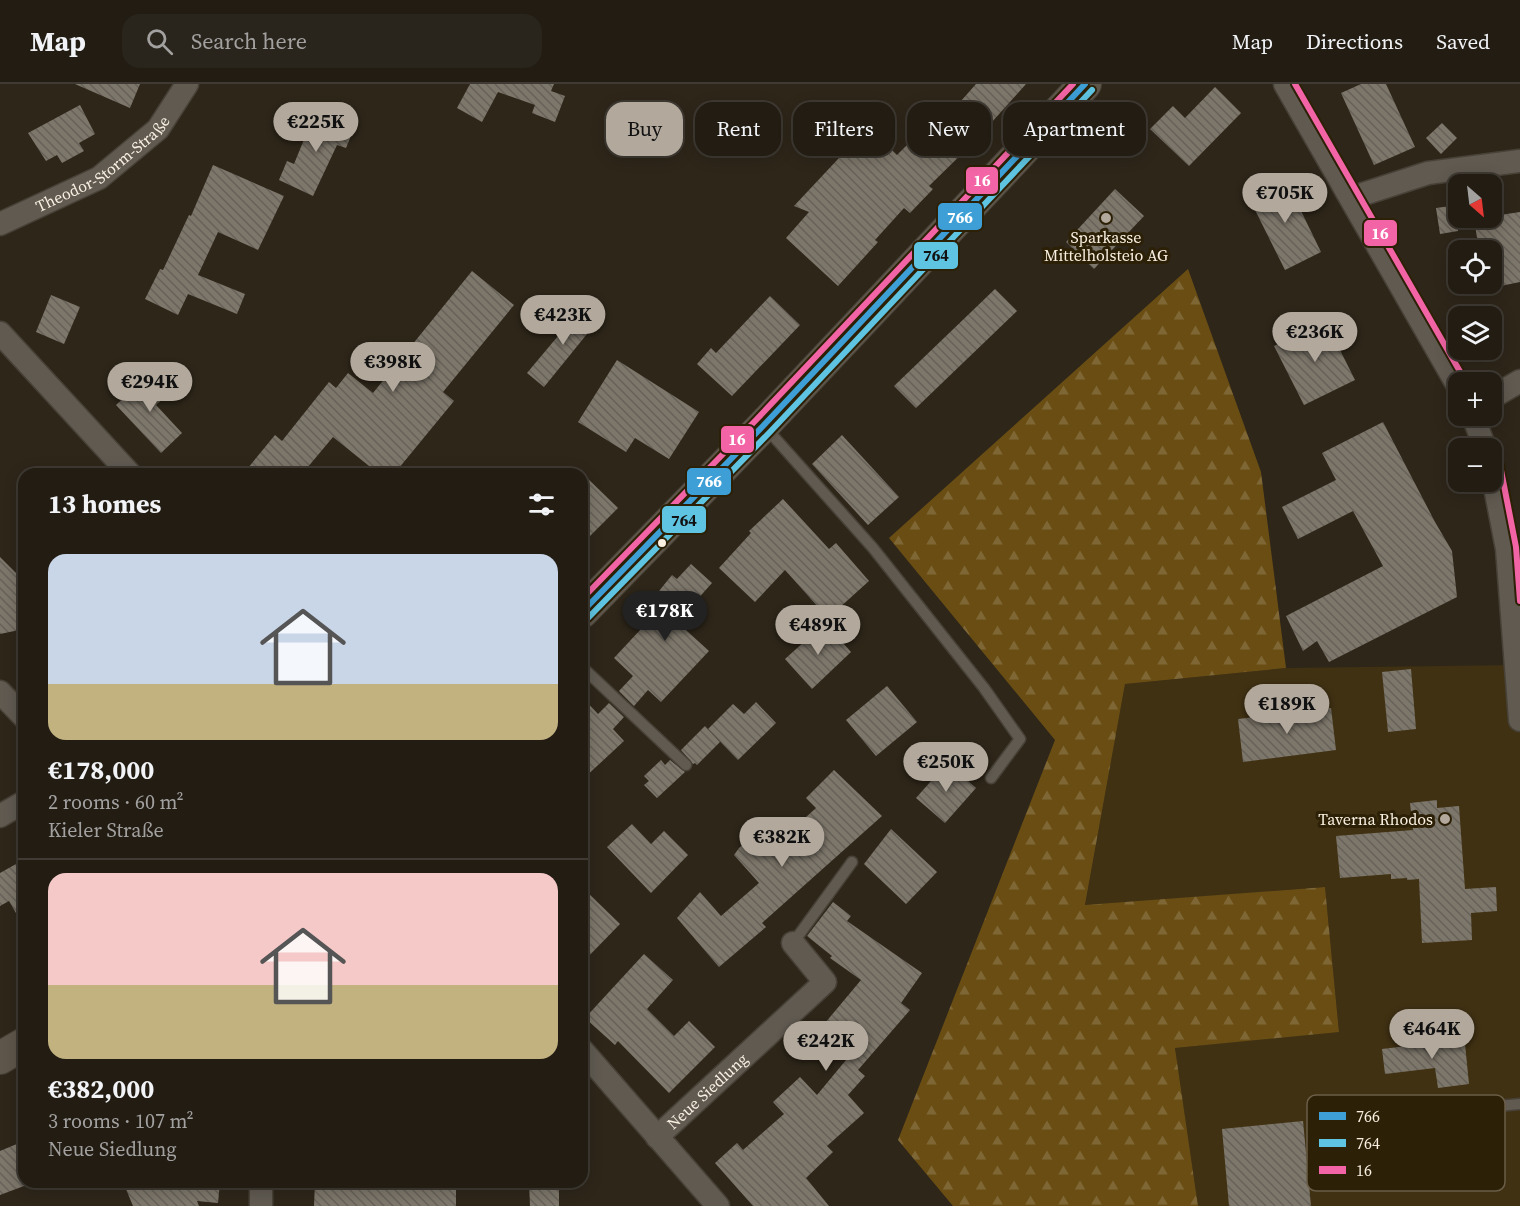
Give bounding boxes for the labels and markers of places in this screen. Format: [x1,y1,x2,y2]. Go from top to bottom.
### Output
pin: €225K [274,102,358,153]
pin: €705K [1243,173,1327,224]
marker: Sparkasse Mittelholsteio AG [1099,211,1113,225]
place label: Sparkasse Mittelholsteio AG [1044,226,1168,266]
pin: €423K [521,295,605,346]
pin: €236K [1273,312,1357,363]
pin: €398K [351,342,435,393]
pin: €294K [108,362,192,413]
unlabelled marker [656,537,668,549]
pin: €178K [623,591,707,642]
pin: €489K [776,605,860,656]
pin: €189K [1245,684,1329,735]
pin: €250K [904,742,988,793]
place label: Taverna Rhodos [1318,808,1433,830]
marker: Taverna Rhodos [1438,812,1452,826]
pin: €382K [740,817,824,868]
pin: €464K [1390,1009,1474,1060]
pin: €242K [784,1021,868,1072]

